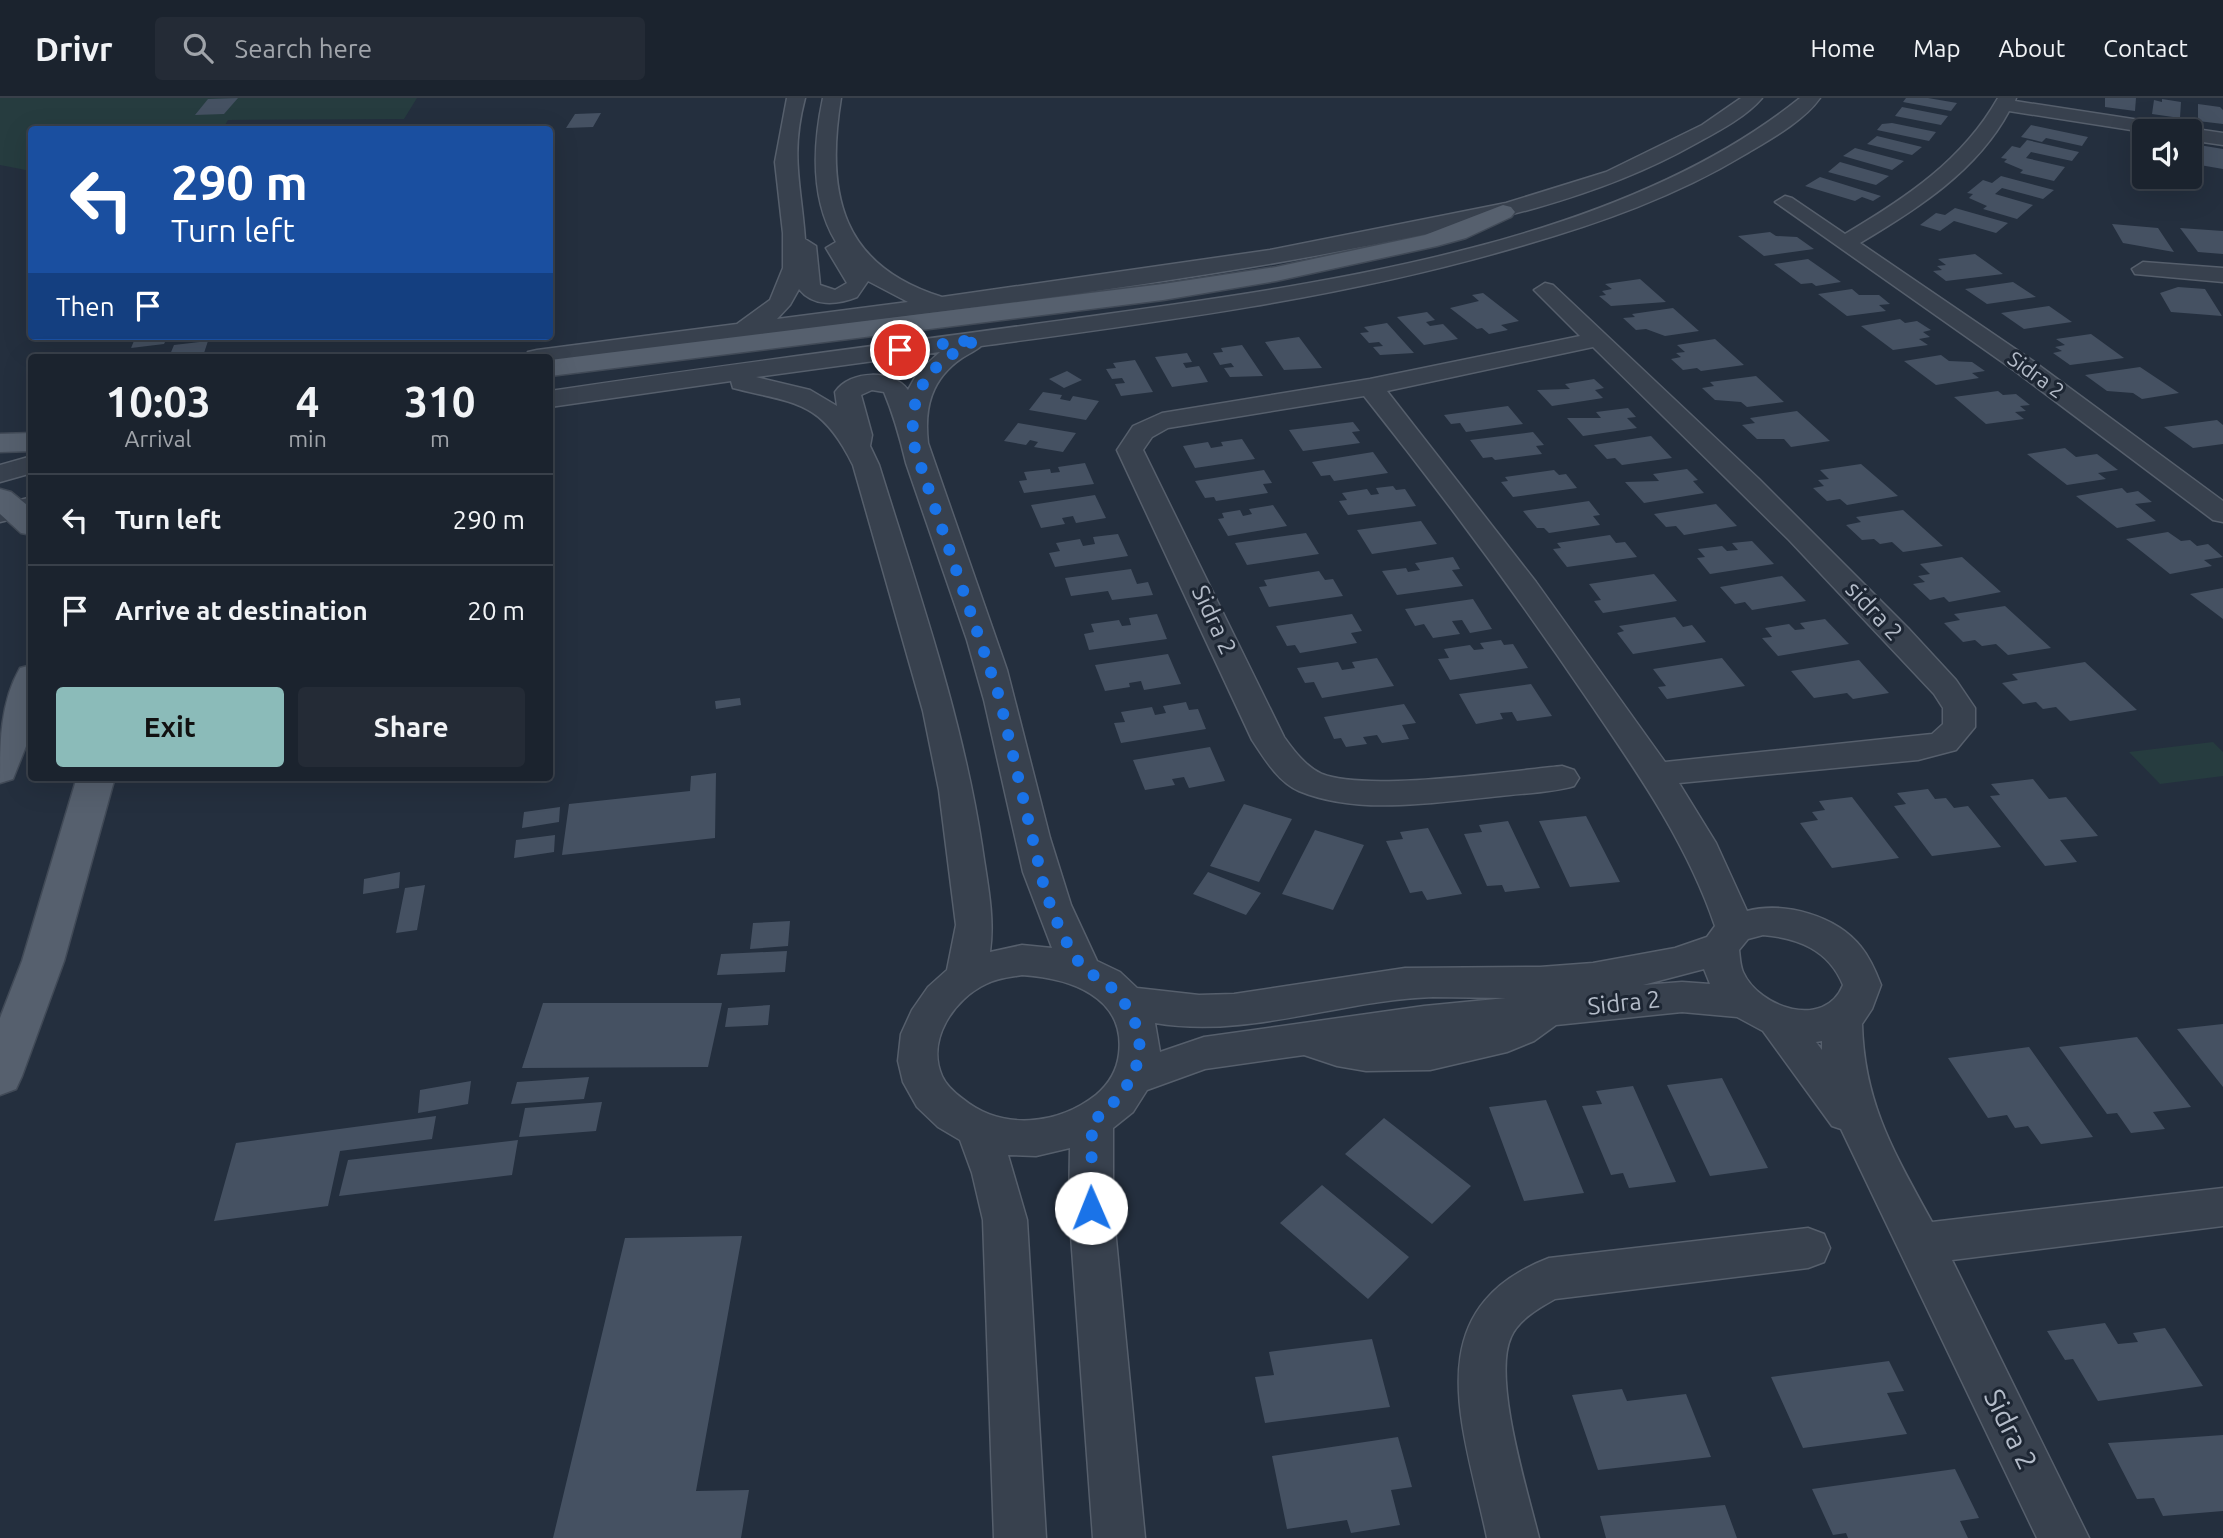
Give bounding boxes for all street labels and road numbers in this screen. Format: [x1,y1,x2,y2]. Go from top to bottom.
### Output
street label: Sidra 2 [2004,346,2069,403]
street label: sidra 2 [1840,576,1908,646]
street label: Sidra 2 [1187,581,1242,659]
street label: Sidra 2 [1586,985,1662,1020]
street label: Sidra 2 [1979,1384,2044,1474]

